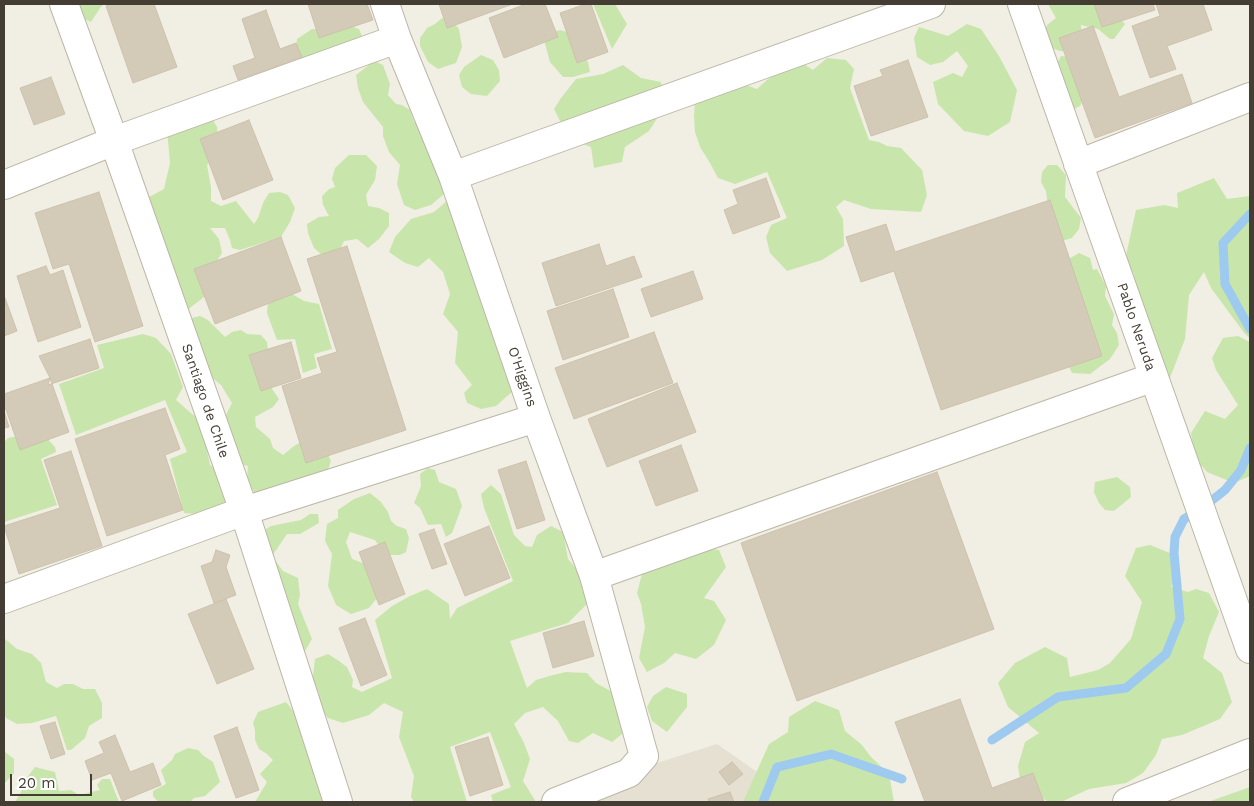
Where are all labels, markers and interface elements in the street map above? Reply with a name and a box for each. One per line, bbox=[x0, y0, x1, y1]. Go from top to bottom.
street label: Pablo Neruda bbox=[1113, 281, 1159, 373]
street label: Santiago de Chile bbox=[178, 342, 232, 460]
street label: O'Higgins bbox=[504, 345, 540, 409]
scale bar bbox=[12, 764, 95, 796]
text: 20 m bbox=[18, 774, 56, 792]

